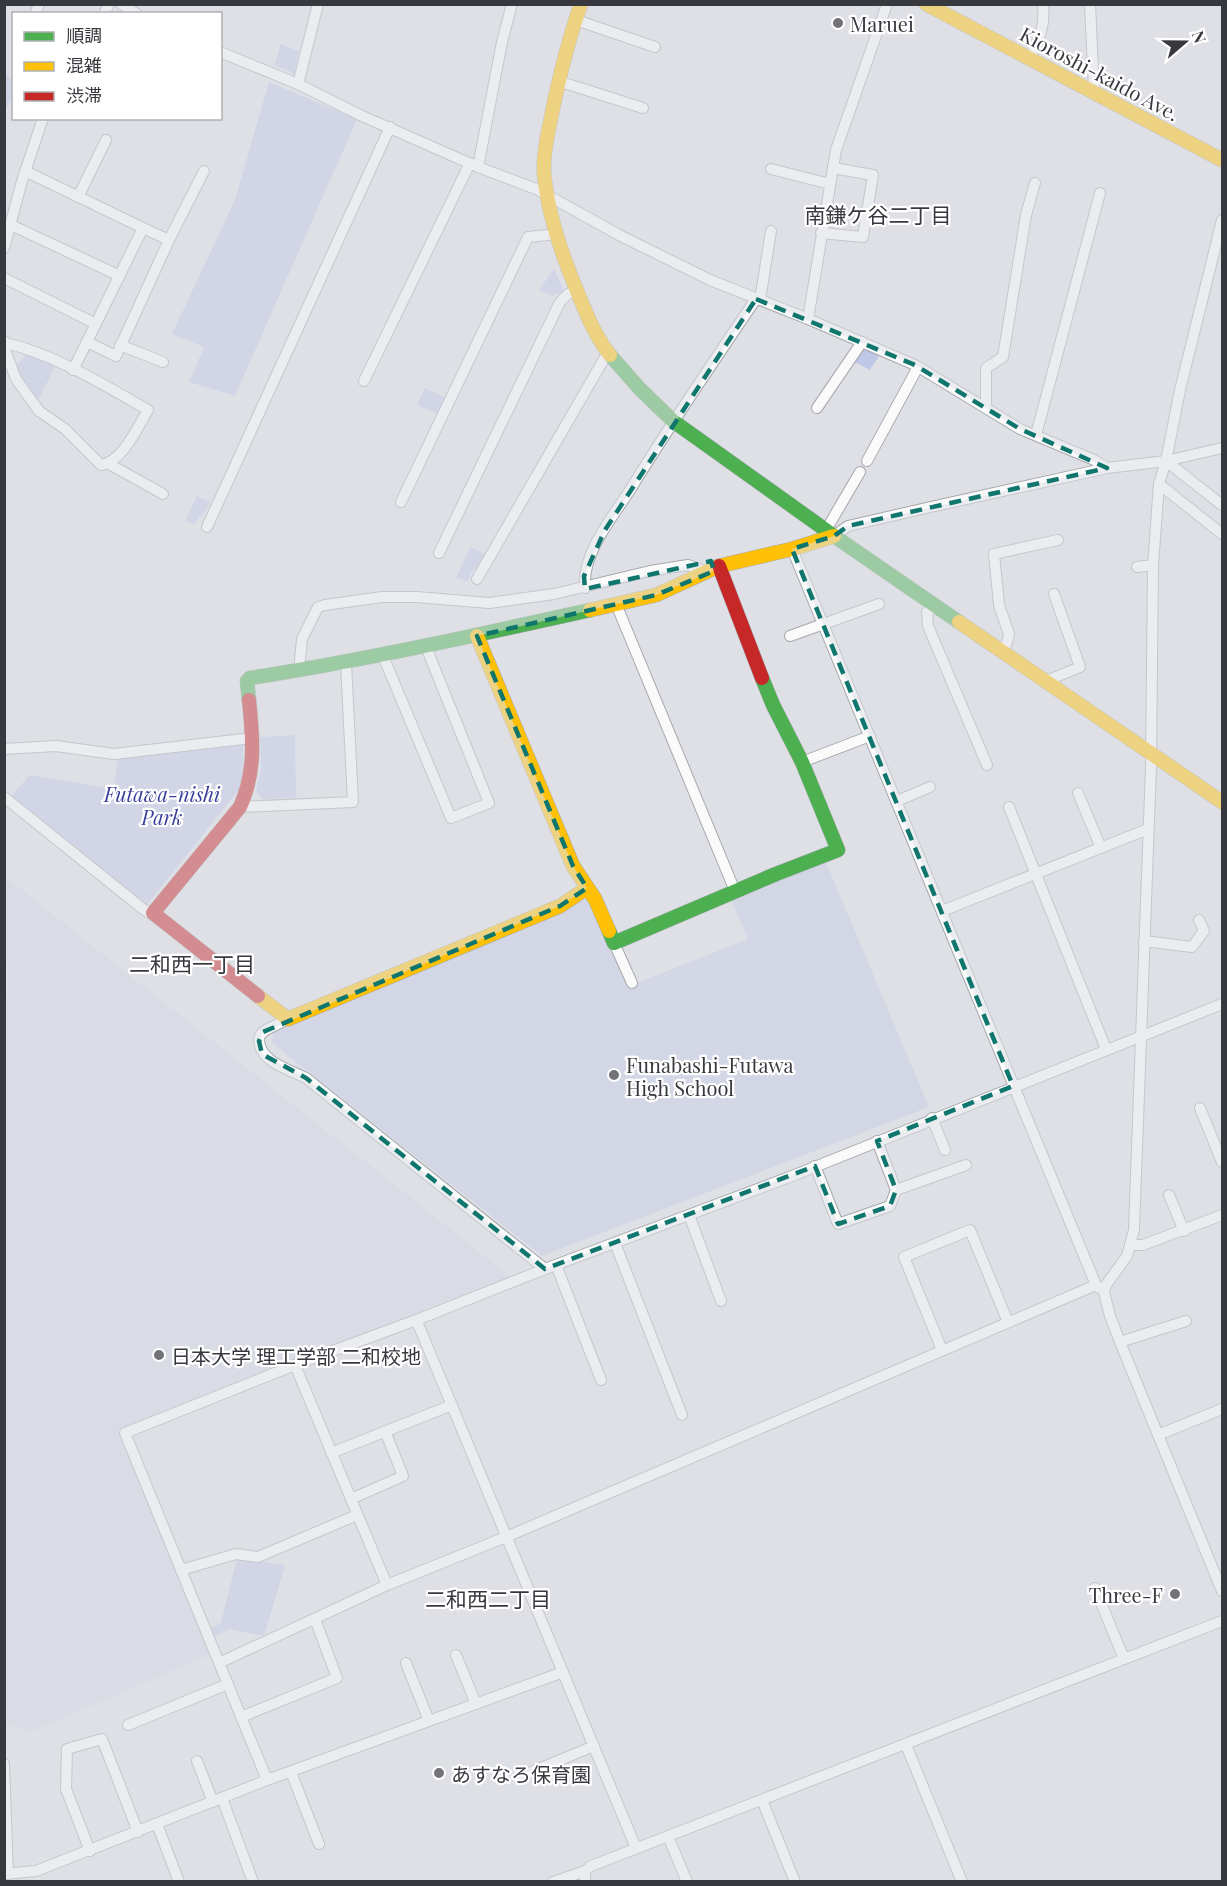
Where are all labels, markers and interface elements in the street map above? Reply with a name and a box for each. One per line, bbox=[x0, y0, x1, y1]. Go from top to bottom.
place label: Maruei bbox=[850, 10, 914, 37]
legend bbox=[12, 12, 222, 120]
north arrow bbox=[1155, 12, 1215, 72]
marker: Maruei bbox=[831, 16, 845, 30]
street label: Kioroshi-kaido Ave. bbox=[1016, 20, 1184, 126]
text: 順調 bbox=[66, 23, 102, 47]
text: N bbox=[1188, 28, 1212, 46]
text: 混雑 bbox=[66, 53, 102, 77]
text: 渋滞 bbox=[66, 83, 102, 107]
district label: 南鎌ケ谷二丁目 bbox=[805, 200, 952, 228]
park label: Futawa-nishi Park bbox=[103, 780, 221, 830]
district label: 二和西一丁目 bbox=[129, 949, 255, 977]
place label: Funabashi-Futawa High School bbox=[626, 1051, 794, 1101]
marker: Funabashi-Futawa High School bbox=[607, 1068, 621, 1082]
place label: 日本大学 理工学部 二和校地 bbox=[171, 1342, 421, 1369]
marker: 日本大学 理工学部 二和校地 bbox=[152, 1348, 166, 1362]
place label: Three-F bbox=[1089, 1581, 1163, 1608]
district label: 二和西二丁目 bbox=[425, 1584, 551, 1612]
marker: Three-F bbox=[1168, 1587, 1182, 1601]
place label: あすなろ保育園 bbox=[451, 1760, 591, 1787]
marker: あすなろ保育園 bbox=[432, 1766, 446, 1780]

